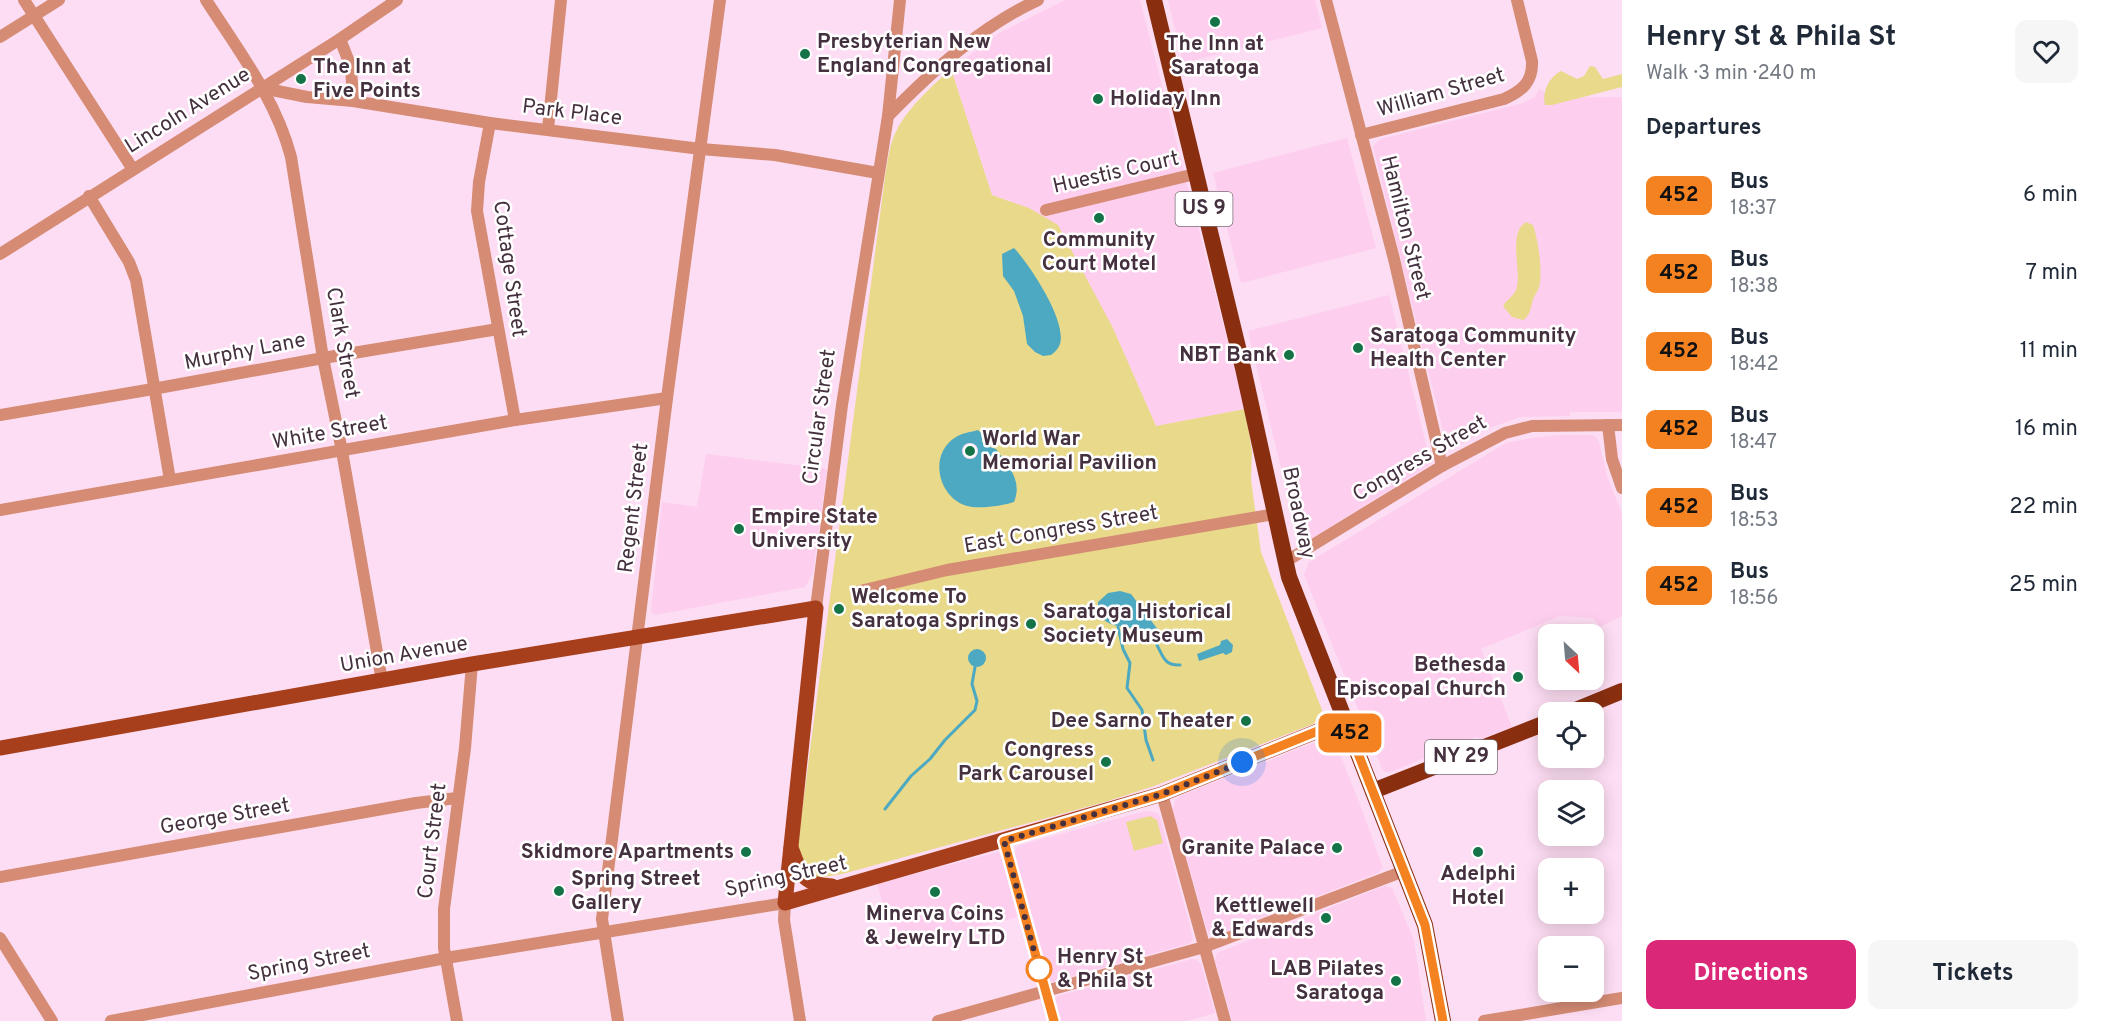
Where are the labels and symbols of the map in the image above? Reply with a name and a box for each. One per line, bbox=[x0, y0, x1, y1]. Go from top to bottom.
marker: The Inn at Saratoga bbox=[1208, 15, 1222, 29]
place label: Presbyterian New England Congregational bbox=[817, 29, 1052, 80]
place label: The Inn at Saratoga bbox=[1166, 31, 1264, 82]
marker: Presbyterian New England Congregational bbox=[798, 47, 812, 61]
place label: The Inn at Five Points bbox=[313, 54, 421, 105]
street label: Lincoln Avenue bbox=[120, 62, 256, 160]
street label: William Street bbox=[1374, 62, 1508, 124]
marker: The Inn at Five Points bbox=[294, 72, 308, 86]
place label: Holiday Inn bbox=[1110, 86, 1221, 113]
marker: Holiday Inn bbox=[1091, 92, 1105, 106]
street label: Park Place bbox=[521, 93, 623, 133]
street label: Huestis Court bbox=[1050, 145, 1182, 201]
street label: Hamilton Street bbox=[1374, 153, 1436, 303]
road number: US 9 bbox=[1176, 192, 1232, 226]
street label: Cottage Street bbox=[486, 199, 532, 339]
marker: Community Court Motel bbox=[1092, 211, 1106, 225]
place label: Community Court Motel bbox=[1042, 227, 1156, 278]
street label: Clark Street bbox=[319, 285, 365, 401]
place label: Saratoga Community Health Center bbox=[1370, 323, 1576, 374]
street label: Murphy Lane bbox=[182, 327, 308, 377]
marker: Saratoga Community Health Center bbox=[1351, 341, 1365, 355]
place label: NBT Bank bbox=[1179, 342, 1277, 369]
street label: Circular Street bbox=[797, 348, 843, 486]
marker: NBT Bank bbox=[1282, 348, 1296, 362]
street label: White Street bbox=[270, 410, 390, 456]
street label: Congress Street bbox=[1348, 410, 1492, 508]
place label: World War Memorial Pavilion bbox=[982, 426, 1157, 477]
street label: Regent Street bbox=[613, 442, 655, 574]
marker: World War Memorial Pavilion bbox=[963, 444, 977, 458]
street label: Broadway bbox=[1275, 464, 1321, 562]
street label: East Congress Street bbox=[962, 500, 1160, 560]
place label: Empire State University bbox=[751, 504, 878, 555]
marker: Empire State University bbox=[732, 522, 746, 536]
place label: Welcome To Saratoga Springs bbox=[851, 584, 1019, 635]
place label: Saratoga Historical Society Museum bbox=[1043, 599, 1231, 650]
marker: Welcome To Saratoga Springs bbox=[832, 602, 846, 616]
marker: Saratoga Historical Society Museum bbox=[1024, 617, 1038, 631]
north arrow bbox=[1538, 624, 1604, 690]
street label: Union Avenue bbox=[338, 630, 470, 680]
place label: Bethesda Episcopal Church bbox=[1336, 652, 1506, 703]
marker: Bethesda Episcopal Church bbox=[1511, 670, 1525, 684]
place label: Dee Sarno Theater bbox=[1051, 708, 1234, 735]
marker: Dee Sarno Theater bbox=[1239, 714, 1253, 728]
line badge: 452 bbox=[1316, 714, 1384, 752]
place label: Congress Park Carousel bbox=[958, 737, 1094, 788]
road number: NY 29 bbox=[1425, 740, 1497, 774]
your location bbox=[1227, 747, 1257, 777]
marker: Congress Park Carousel bbox=[1099, 755, 1113, 769]
street label: Court Street bbox=[412, 782, 454, 900]
street label: George Street bbox=[158, 792, 292, 842]
place label: Granite Palace bbox=[1181, 835, 1325, 862]
place label: Skidmore Apartments bbox=[521, 839, 734, 866]
marker: Granite Palace bbox=[1330, 841, 1344, 855]
marker: Skidmore Apartments bbox=[739, 845, 753, 859]
marker: Adelphi Hotel bbox=[1471, 845, 1485, 859]
street label: Spring Street bbox=[722, 850, 850, 904]
place label: Adelphi Hotel bbox=[1440, 861, 1516, 912]
place label: Spring Street Gallery bbox=[571, 866, 701, 917]
marker: Spring Street Gallery bbox=[552, 884, 566, 898]
marker: Minerva Coins & Jewelry LTD bbox=[928, 885, 942, 899]
place label: Kettlewell & Edwards bbox=[1211, 893, 1314, 944]
place label: Minerva Coins & Jewelry LTD bbox=[865, 901, 1005, 952]
marker: Kettlewell & Edwards bbox=[1319, 911, 1333, 925]
street label: Spring Street bbox=[245, 938, 373, 988]
place label: Henry St & Phila St bbox=[1057, 944, 1153, 995]
marker: Henry St & Phila St bbox=[1026, 956, 1052, 982]
place label: LAB Pilates Saratoga bbox=[1270, 956, 1384, 1007]
marker: LAB Pilates Saratoga bbox=[1389, 974, 1403, 988]

